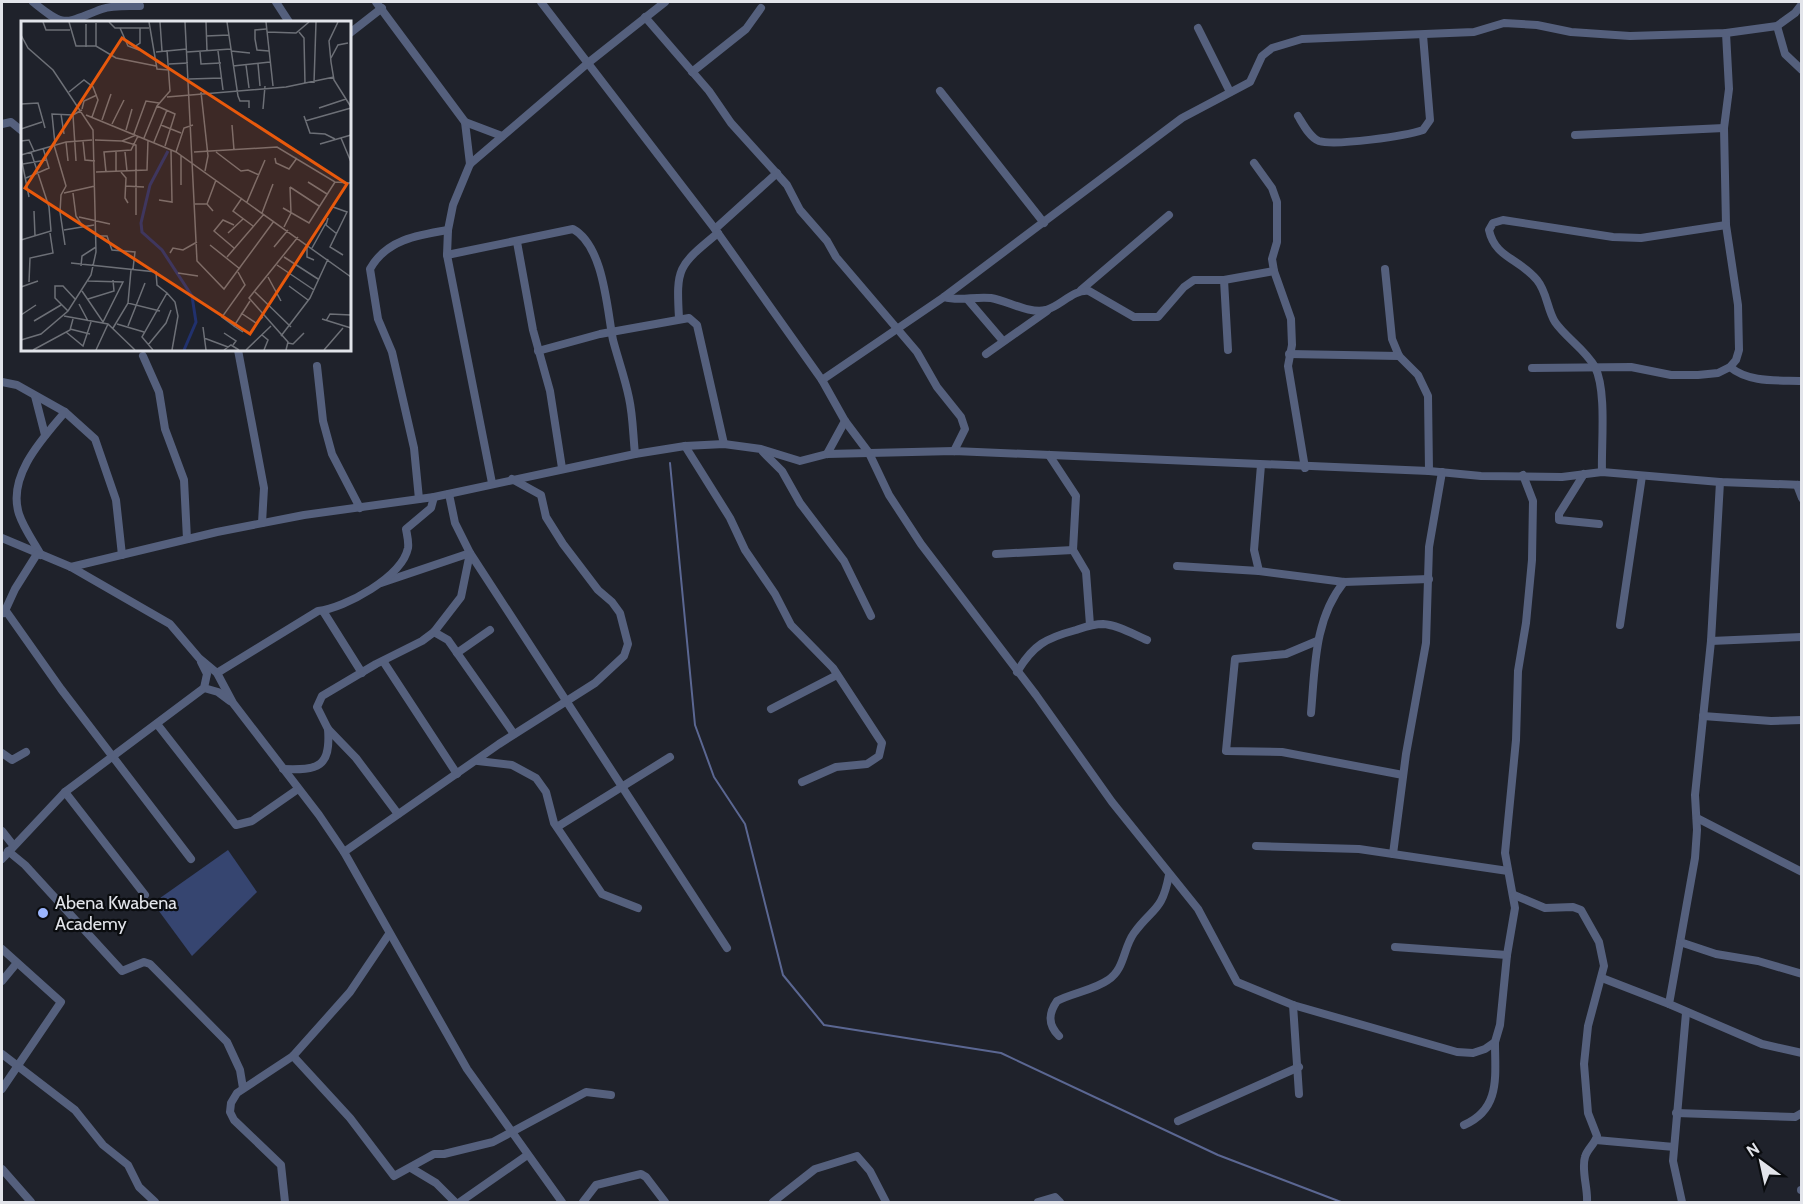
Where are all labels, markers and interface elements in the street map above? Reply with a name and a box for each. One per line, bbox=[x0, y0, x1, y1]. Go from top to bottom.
inset map bbox=[21, 21, 351, 351]
place label: Abena Kwabena Academy bbox=[55, 892, 177, 935]
marker: Abena Kwabena Academy bbox=[36, 906, 50, 920]
north arrow bbox=[1731, 1132, 1791, 1192]
text: N bbox=[1743, 1139, 1763, 1161]

